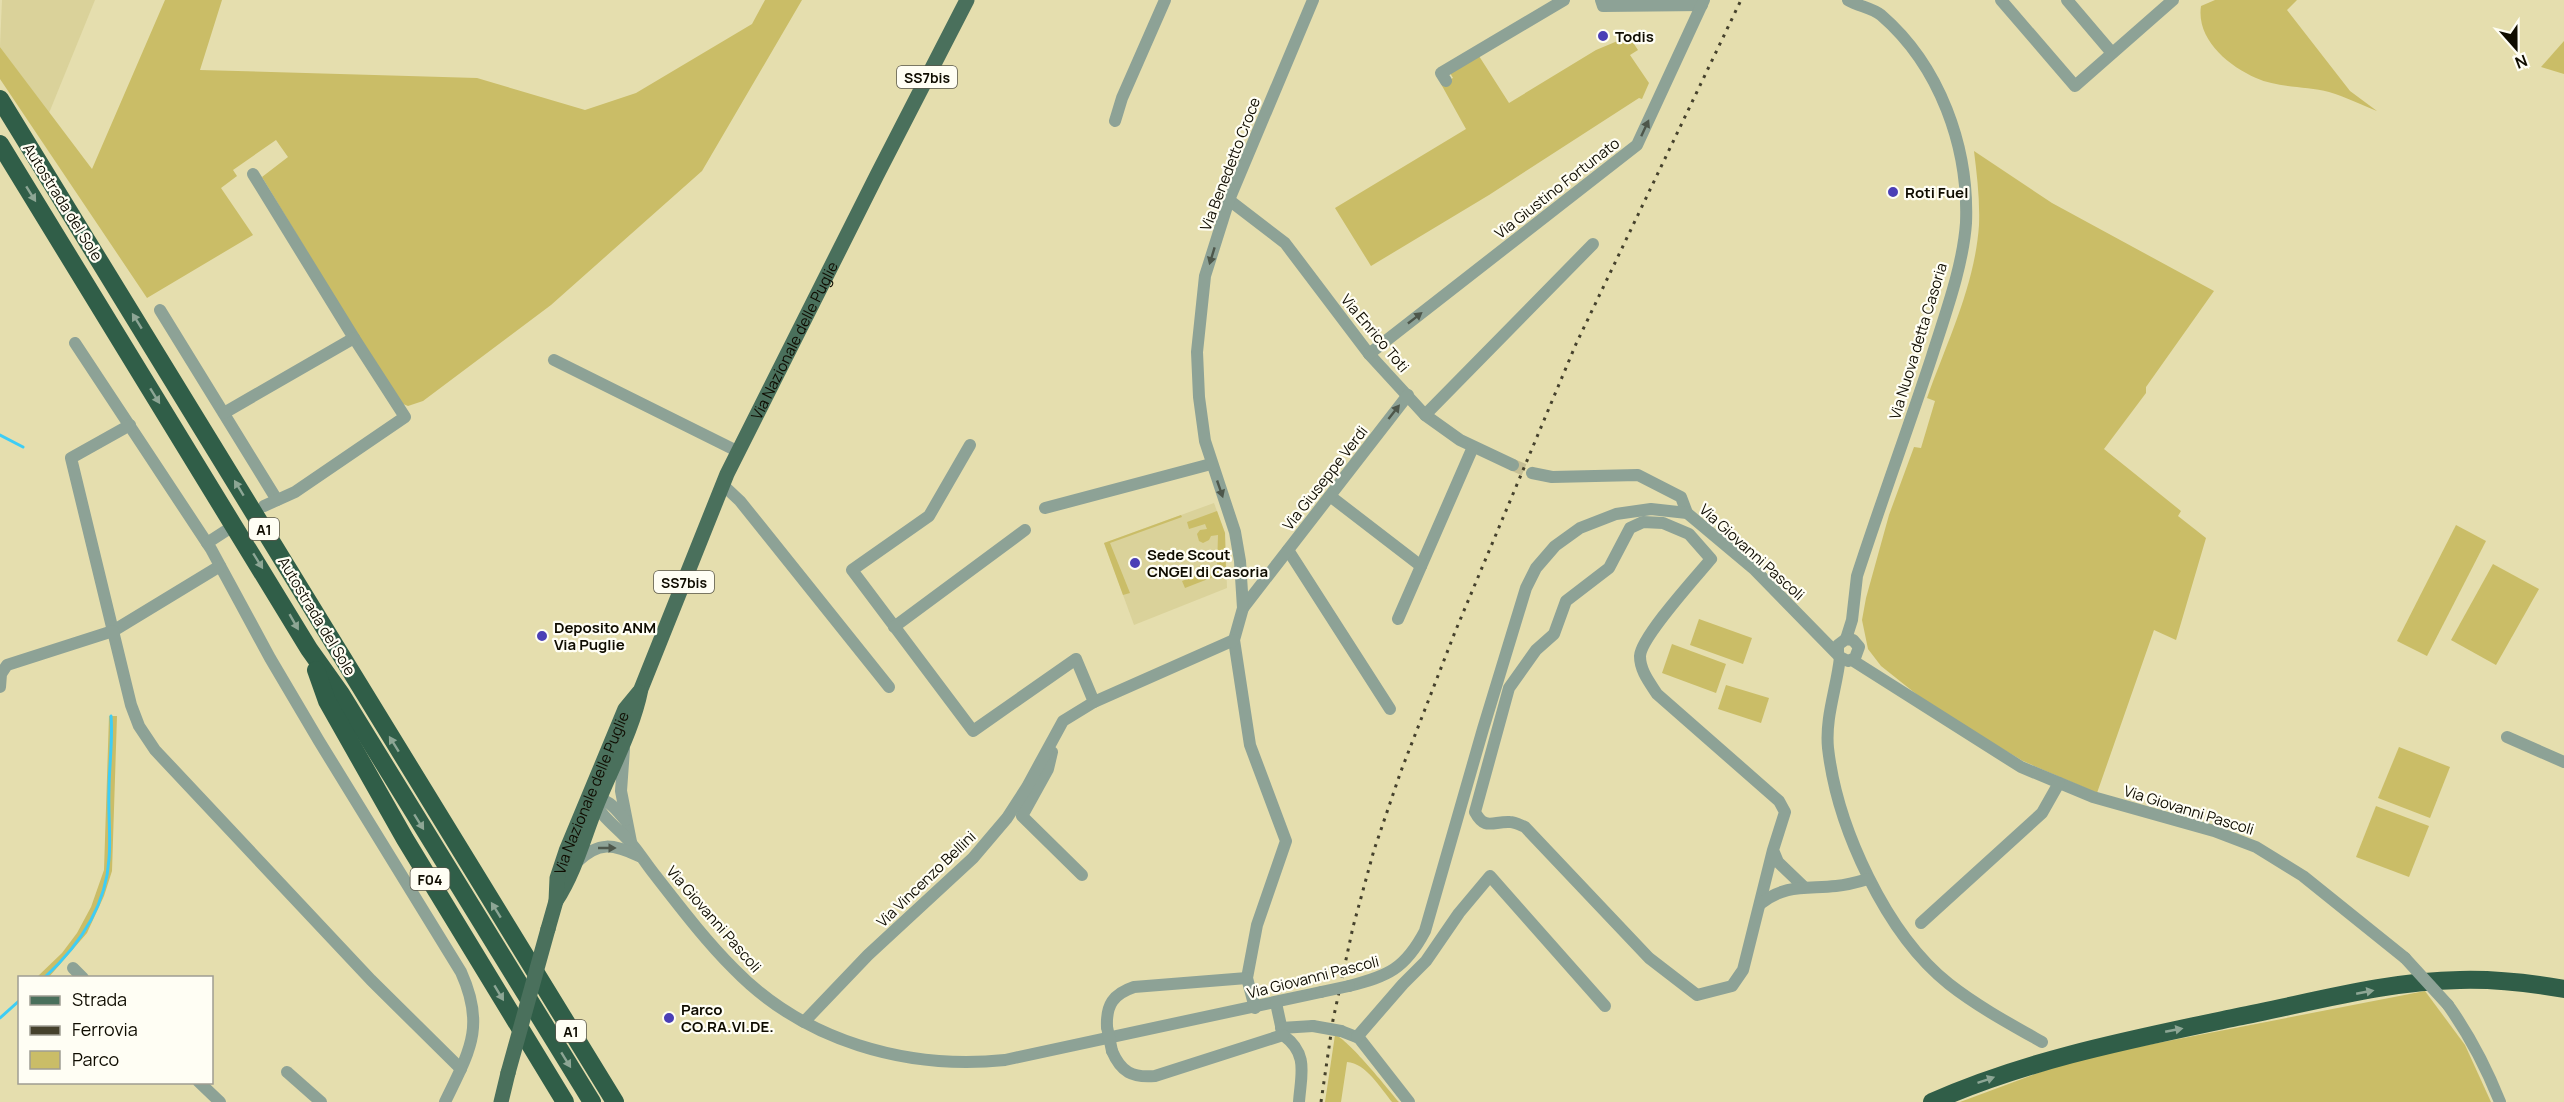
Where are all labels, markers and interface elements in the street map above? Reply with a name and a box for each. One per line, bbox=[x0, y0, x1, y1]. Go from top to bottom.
north arrow bbox=[2486, 18, 2546, 78]
place label: Todis bbox=[1615, 26, 1654, 47]
marker: Todis bbox=[1596, 29, 1610, 43]
text: N bbox=[2512, 50, 2531, 74]
road number: SS7bis bbox=[897, 66, 957, 88]
street label: Via Benedetto Croce bbox=[1195, 94, 1265, 234]
one-way arrow bbox=[1640, 119, 1649, 136]
street label: Via Giustino Fortunato bbox=[1490, 133, 1624, 243]
street label: Autostrada del Sole bbox=[18, 139, 108, 265]
place label: Roti Fuel bbox=[1905, 182, 1968, 203]
marker: Roti Fuel bbox=[1886, 185, 1900, 199]
one-way arrow bbox=[25, 186, 36, 202]
one-way arrow bbox=[1207, 247, 1216, 265]
street label: Via Nazionale delle Puglie bbox=[746, 258, 843, 423]
street label: Via Nuova detta Casoria bbox=[1884, 260, 1952, 422]
street label: Via Enrico Toti bbox=[1336, 289, 1414, 377]
one-way arrow bbox=[132, 313, 143, 329]
one-way arrow bbox=[1408, 313, 1423, 325]
one-way arrow bbox=[150, 387, 161, 404]
one-way arrow bbox=[1388, 404, 1401, 420]
street label: Via Giuseppe Verdi bbox=[1278, 421, 1372, 535]
one-way arrow bbox=[233, 480, 244, 496]
one-way arrow bbox=[1215, 480, 1225, 498]
street label: Via Giovanni Pascoli bbox=[1695, 499, 1809, 605]
road number: A1 bbox=[249, 518, 279, 540]
place label: Sede Scout CNGEI di Casoria bbox=[1147, 544, 1268, 582]
one-way arrow bbox=[252, 553, 263, 570]
street label: Autostrada del Sole bbox=[273, 553, 361, 679]
marker: Sede Scout CNGEI di Casoria bbox=[1128, 556, 1142, 570]
road number: SS7bis bbox=[654, 571, 714, 593]
one-way arrow bbox=[289, 614, 299, 631]
place label: Deposito ANM Via Puglie bbox=[554, 617, 656, 655]
marker: Deposito ANM Via Puglie bbox=[535, 629, 549, 643]
street label: Via Nazionale delle Puglie bbox=[549, 708, 634, 877]
one-way arrow bbox=[389, 736, 400, 752]
street label: Via Giovanni Pascoli bbox=[2121, 780, 2257, 840]
one-way arrow bbox=[414, 814, 425, 830]
street label: Via Vincenzo Bellini bbox=[872, 826, 980, 932]
one-way arrow bbox=[598, 843, 617, 853]
street label: Via Giovanni Pascoli bbox=[662, 861, 766, 977]
road number: F04 bbox=[410, 868, 450, 890]
one-way arrow bbox=[491, 902, 502, 918]
street label: Via Giovanni Pascoli bbox=[1245, 950, 1381, 1004]
legend bbox=[18, 976, 213, 1084]
one-way arrow bbox=[494, 985, 505, 1001]
text: Strada bbox=[72, 987, 127, 1011]
one-way arrow bbox=[2356, 987, 2375, 996]
place label: Parco CO.RA.VI.DE. bbox=[681, 999, 774, 1037]
marker: Parco CO.RA.VI.DE. bbox=[662, 1011, 676, 1025]
text: Ferrovia bbox=[72, 1017, 138, 1041]
road number: A1 bbox=[556, 1020, 586, 1042]
one-way arrow bbox=[2165, 1025, 2184, 1034]
text: Parco bbox=[72, 1047, 119, 1071]
one-way arrow bbox=[560, 1052, 571, 1068]
one-way arrow bbox=[1977, 1074, 1995, 1084]

